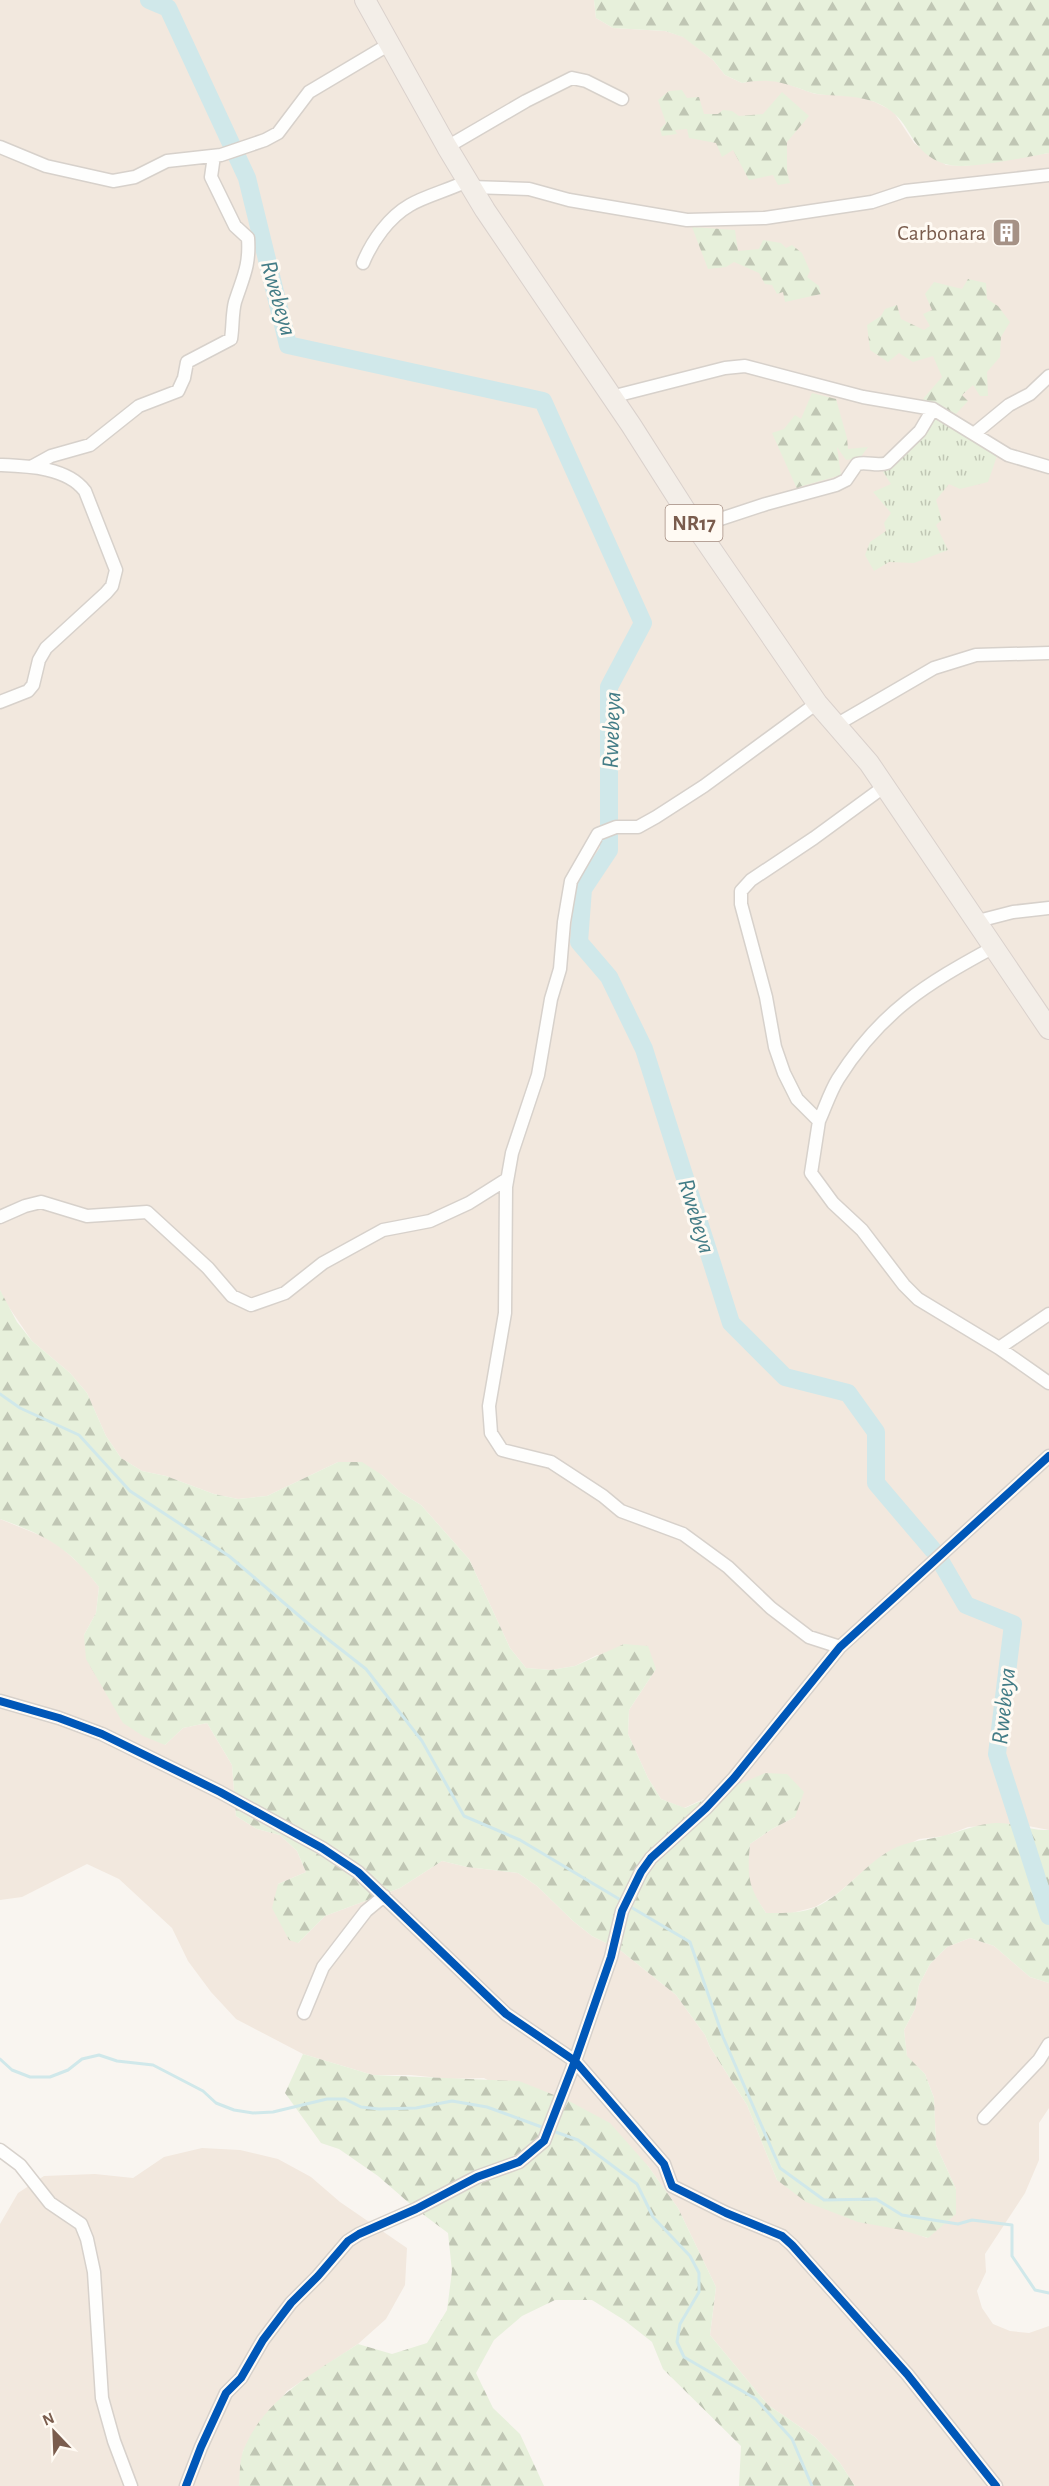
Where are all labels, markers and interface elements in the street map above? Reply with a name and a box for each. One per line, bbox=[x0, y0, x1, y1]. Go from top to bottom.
building icon: Carbonara bbox=[991, 216, 1023, 248]
place label: Carbonara bbox=[897, 222, 986, 244]
water label: Rwebeya bbox=[256, 258, 300, 339]
road number: NR17 bbox=[666, 505, 722, 541]
water label: Rwebeya bbox=[599, 691, 625, 769]
water label: Rwebeya bbox=[673, 1176, 719, 1257]
water label: Rwebeya bbox=[988, 1667, 1020, 1746]
north arrow bbox=[24, 2402, 84, 2462]
text: N bbox=[40, 2410, 57, 2429]

